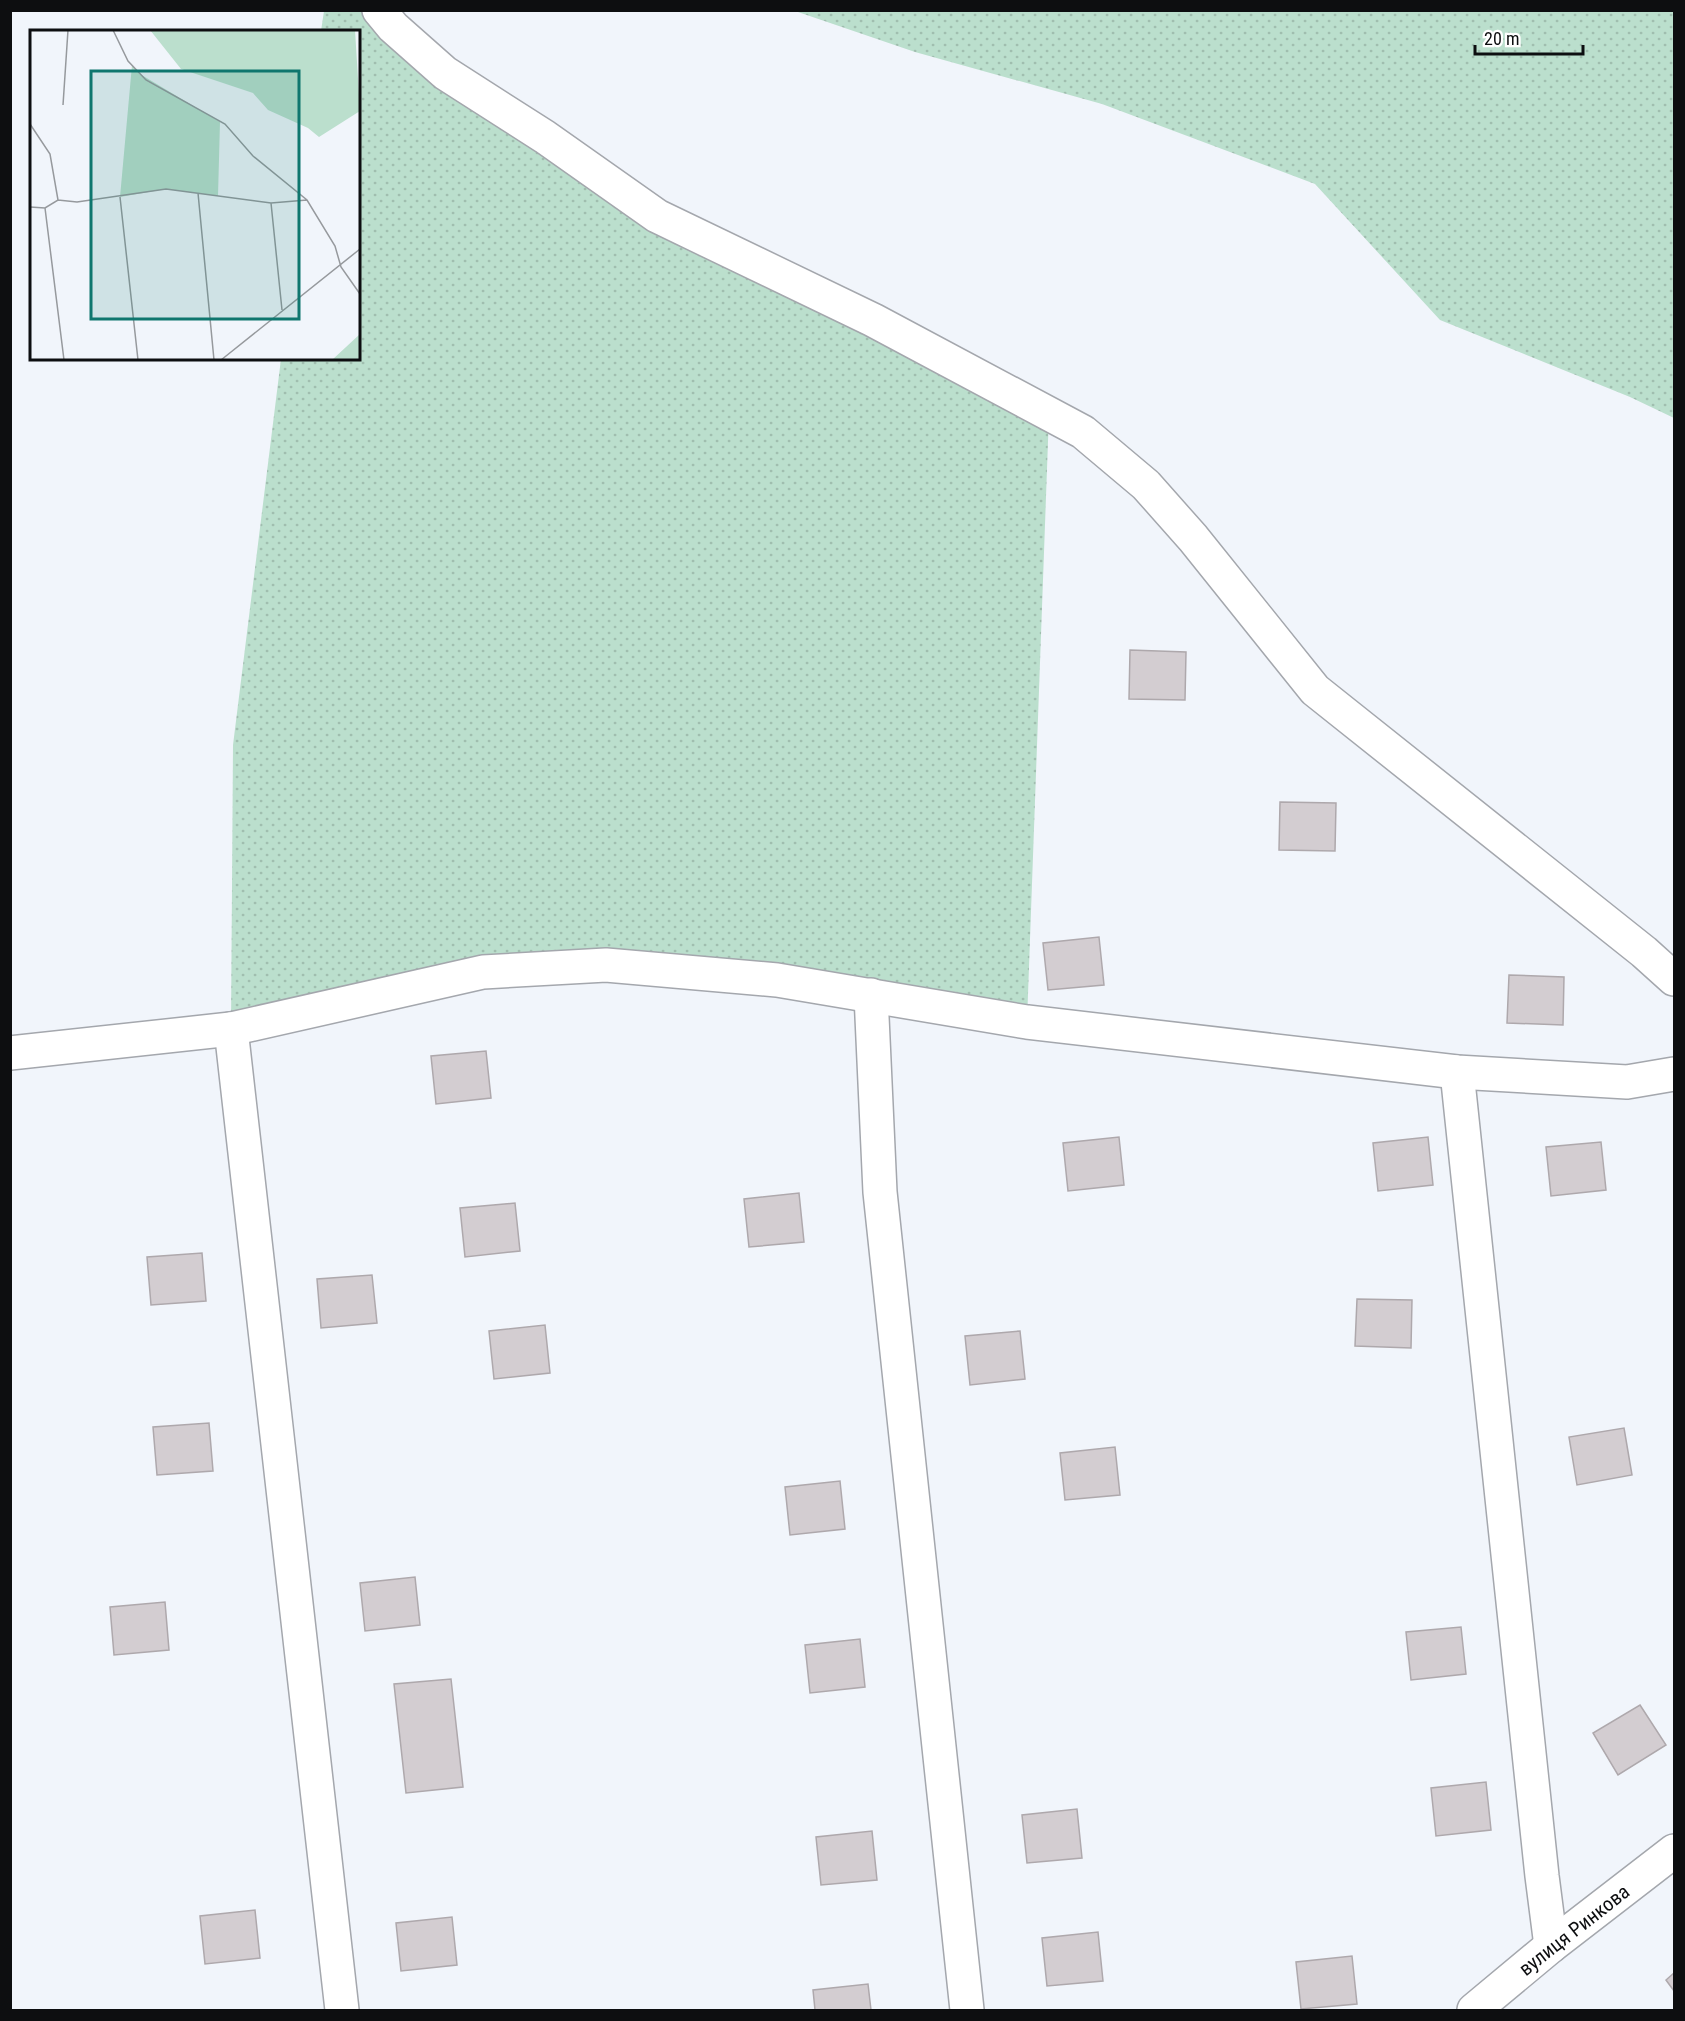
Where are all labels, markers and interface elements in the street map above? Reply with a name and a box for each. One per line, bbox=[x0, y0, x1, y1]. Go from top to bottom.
scale bar bbox=[1475, 18, 1583, 56]
text: 20 m bbox=[1484, 28, 1519, 49]
inset map bbox=[30, 30, 360, 360]
street label: вулиця Ринкова bbox=[1514, 1879, 1634, 1981]

